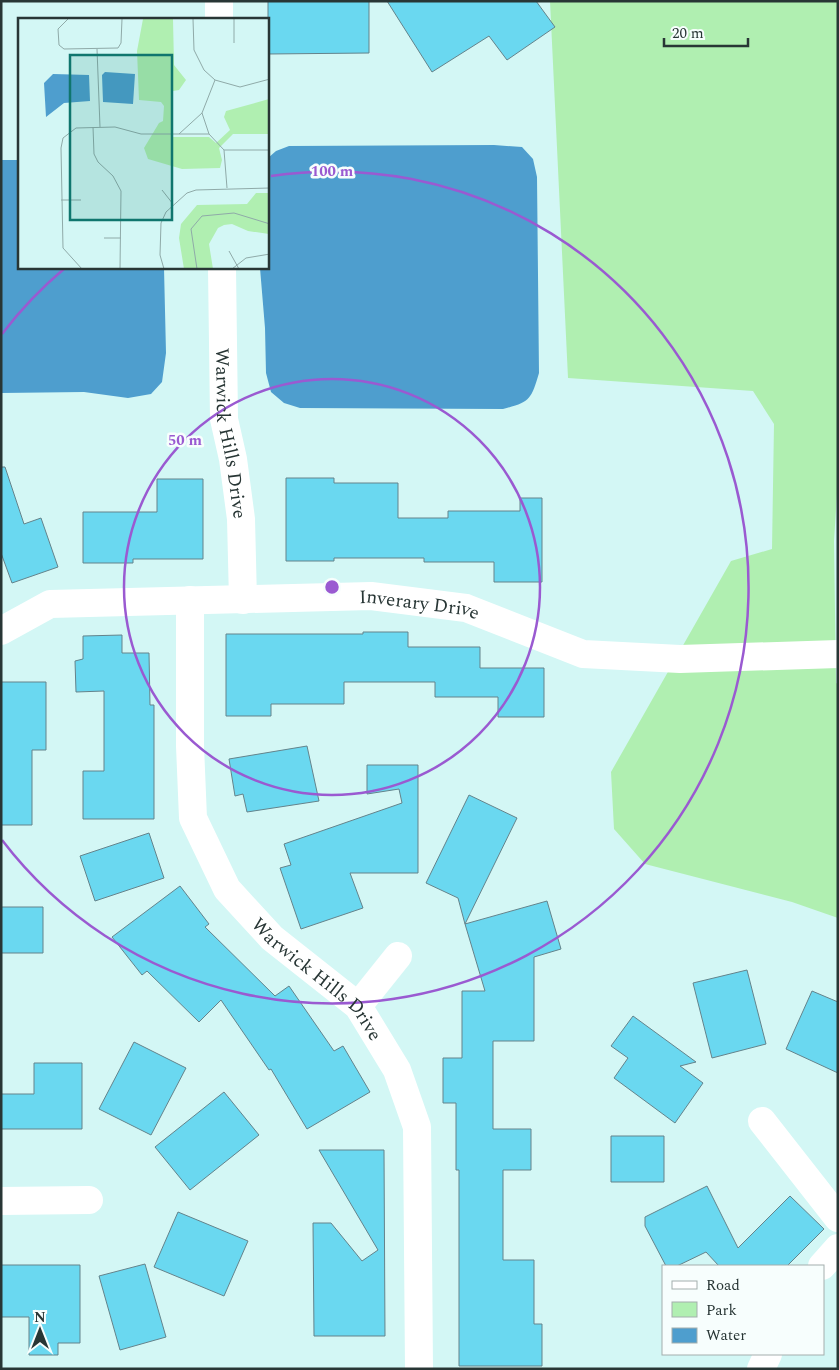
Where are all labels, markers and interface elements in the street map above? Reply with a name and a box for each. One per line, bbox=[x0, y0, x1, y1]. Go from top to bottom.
scale bar bbox=[664, 15, 748, 47]
inset map bbox=[18, 18, 269, 269]
text: 20 m bbox=[672, 22, 704, 45]
text: 100 m bbox=[311, 160, 354, 183]
street label: Warwick Hills Drive bbox=[207, 348, 254, 521]
text: 50 m bbox=[168, 429, 203, 452]
centre of rings bbox=[323, 578, 341, 596]
street label: Inverary Drive bbox=[359, 583, 484, 628]
street label: Warwick Hills Drive bbox=[244, 911, 389, 1047]
legend bbox=[662, 1265, 824, 1355]
text: Road bbox=[706, 1274, 740, 1297]
text: Park bbox=[706, 1299, 737, 1322]
north arrow bbox=[15, 1305, 65, 1355]
text: N bbox=[34, 1307, 46, 1328]
text: Water bbox=[706, 1324, 746, 1347]

